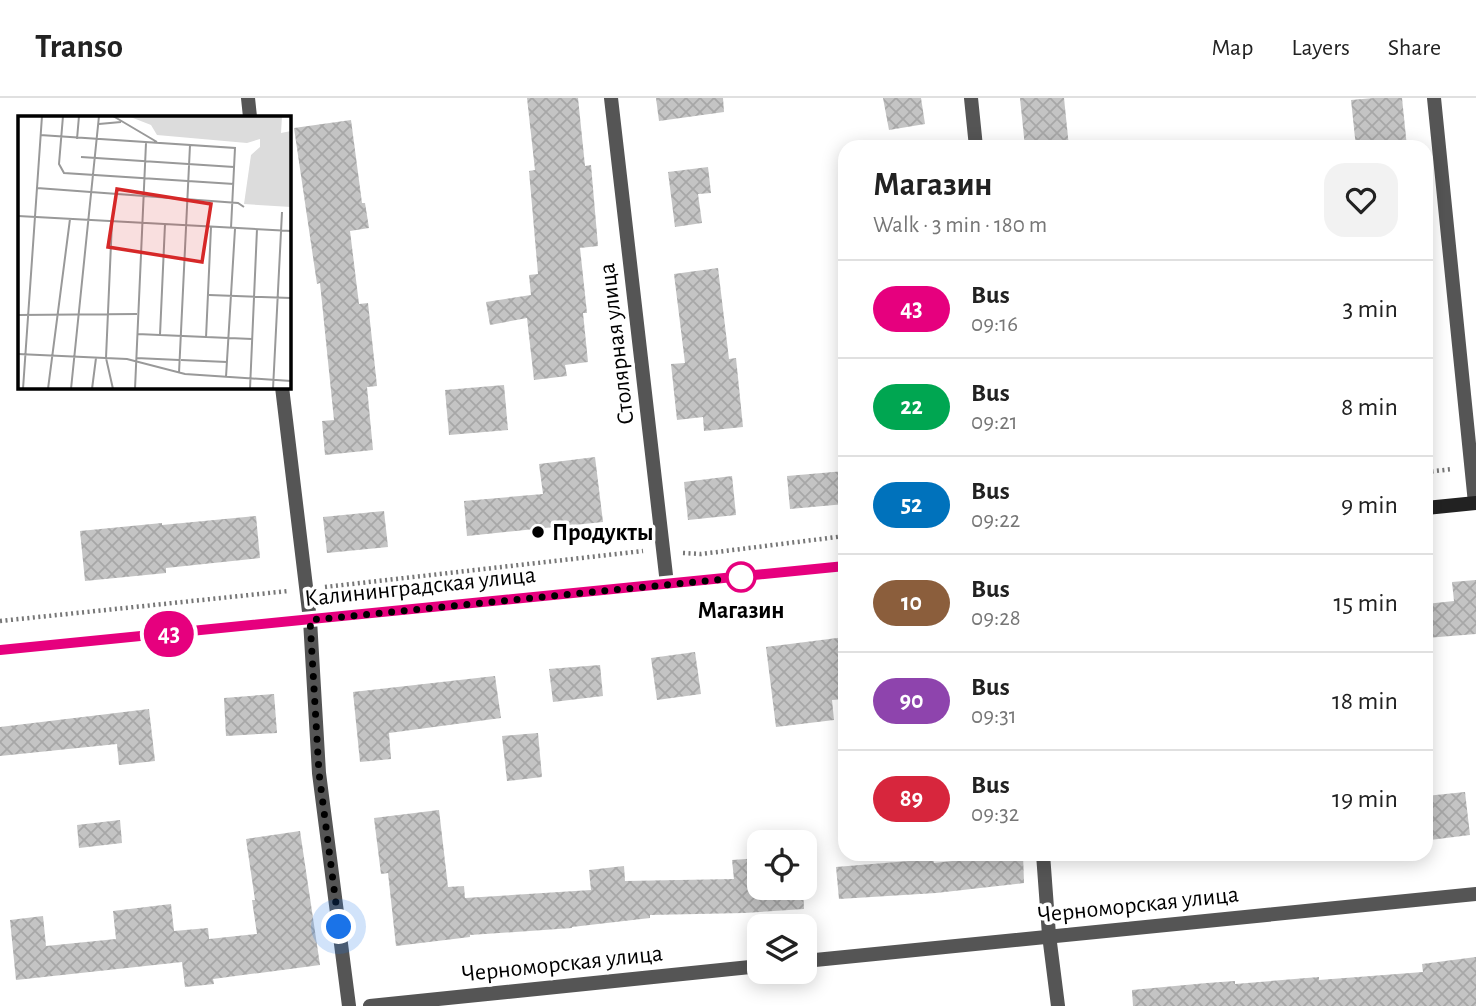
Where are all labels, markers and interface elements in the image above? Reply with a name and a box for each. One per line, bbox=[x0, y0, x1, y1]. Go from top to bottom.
text: Transo bbox=[35, 31, 123, 64]
text: Map bbox=[1211, 36, 1253, 60]
text: Layers bbox=[1291, 36, 1350, 60]
text: Share bbox=[1388, 36, 1441, 60]
inset map bbox=[18, 116, 290, 388]
button: heart bbox=[1324, 163, 1398, 237]
text: Магазин bbox=[873, 169, 993, 202]
text: Walk · 3 min · 180 m bbox=[873, 214, 1047, 237]
street label: Столярная улица bbox=[595, 262, 639, 426]
text: Bus bbox=[971, 282, 1010, 308]
text: 3 min bbox=[1342, 296, 1398, 322]
text: 43 bbox=[900, 297, 923, 321]
text: 09:16 bbox=[971, 313, 1018, 336]
text: Bus bbox=[971, 380, 1010, 406]
text: 8 min bbox=[1341, 394, 1398, 420]
text: 22 bbox=[900, 395, 923, 419]
text: 09:21 bbox=[971, 411, 1018, 434]
text: Bus bbox=[971, 478, 1010, 504]
text: 9 min bbox=[1341, 492, 1398, 518]
text: 52 bbox=[901, 493, 922, 517]
text: 09:22 bbox=[971, 509, 1020, 532]
place label: Продукты bbox=[552, 521, 653, 545]
marker: Продукты bbox=[530, 524, 546, 540]
marker: Магазин bbox=[726, 562, 756, 592]
street label: Калининградская улица bbox=[303, 563, 537, 611]
text: Bus bbox=[971, 576, 1010, 602]
text: 15 min bbox=[1333, 590, 1398, 616]
text: 10 bbox=[901, 591, 922, 615]
place label: Магазин bbox=[698, 599, 784, 623]
text: 09:28 bbox=[971, 607, 1021, 630]
line badge: 43 bbox=[138, 611, 200, 657]
text: 43 bbox=[158, 622, 180, 646]
text: Bus bbox=[971, 674, 1010, 700]
text: 18 min bbox=[1332, 688, 1398, 714]
text: 90 bbox=[899, 689, 924, 713]
text: 09:31 bbox=[971, 705, 1017, 728]
text: Bus bbox=[971, 772, 1010, 798]
text: 19 min bbox=[1332, 786, 1398, 812]
text: 89 bbox=[900, 787, 923, 811]
text: 09:32 bbox=[971, 803, 1019, 826]
map controls bbox=[747, 830, 817, 984]
button: locate bbox=[747, 830, 817, 900]
street label: Черноморская улица bbox=[1036, 882, 1240, 928]
your location bbox=[321, 909, 356, 944]
button: layers bbox=[747, 914, 817, 984]
street label: Черноморская улица bbox=[460, 941, 664, 987]

